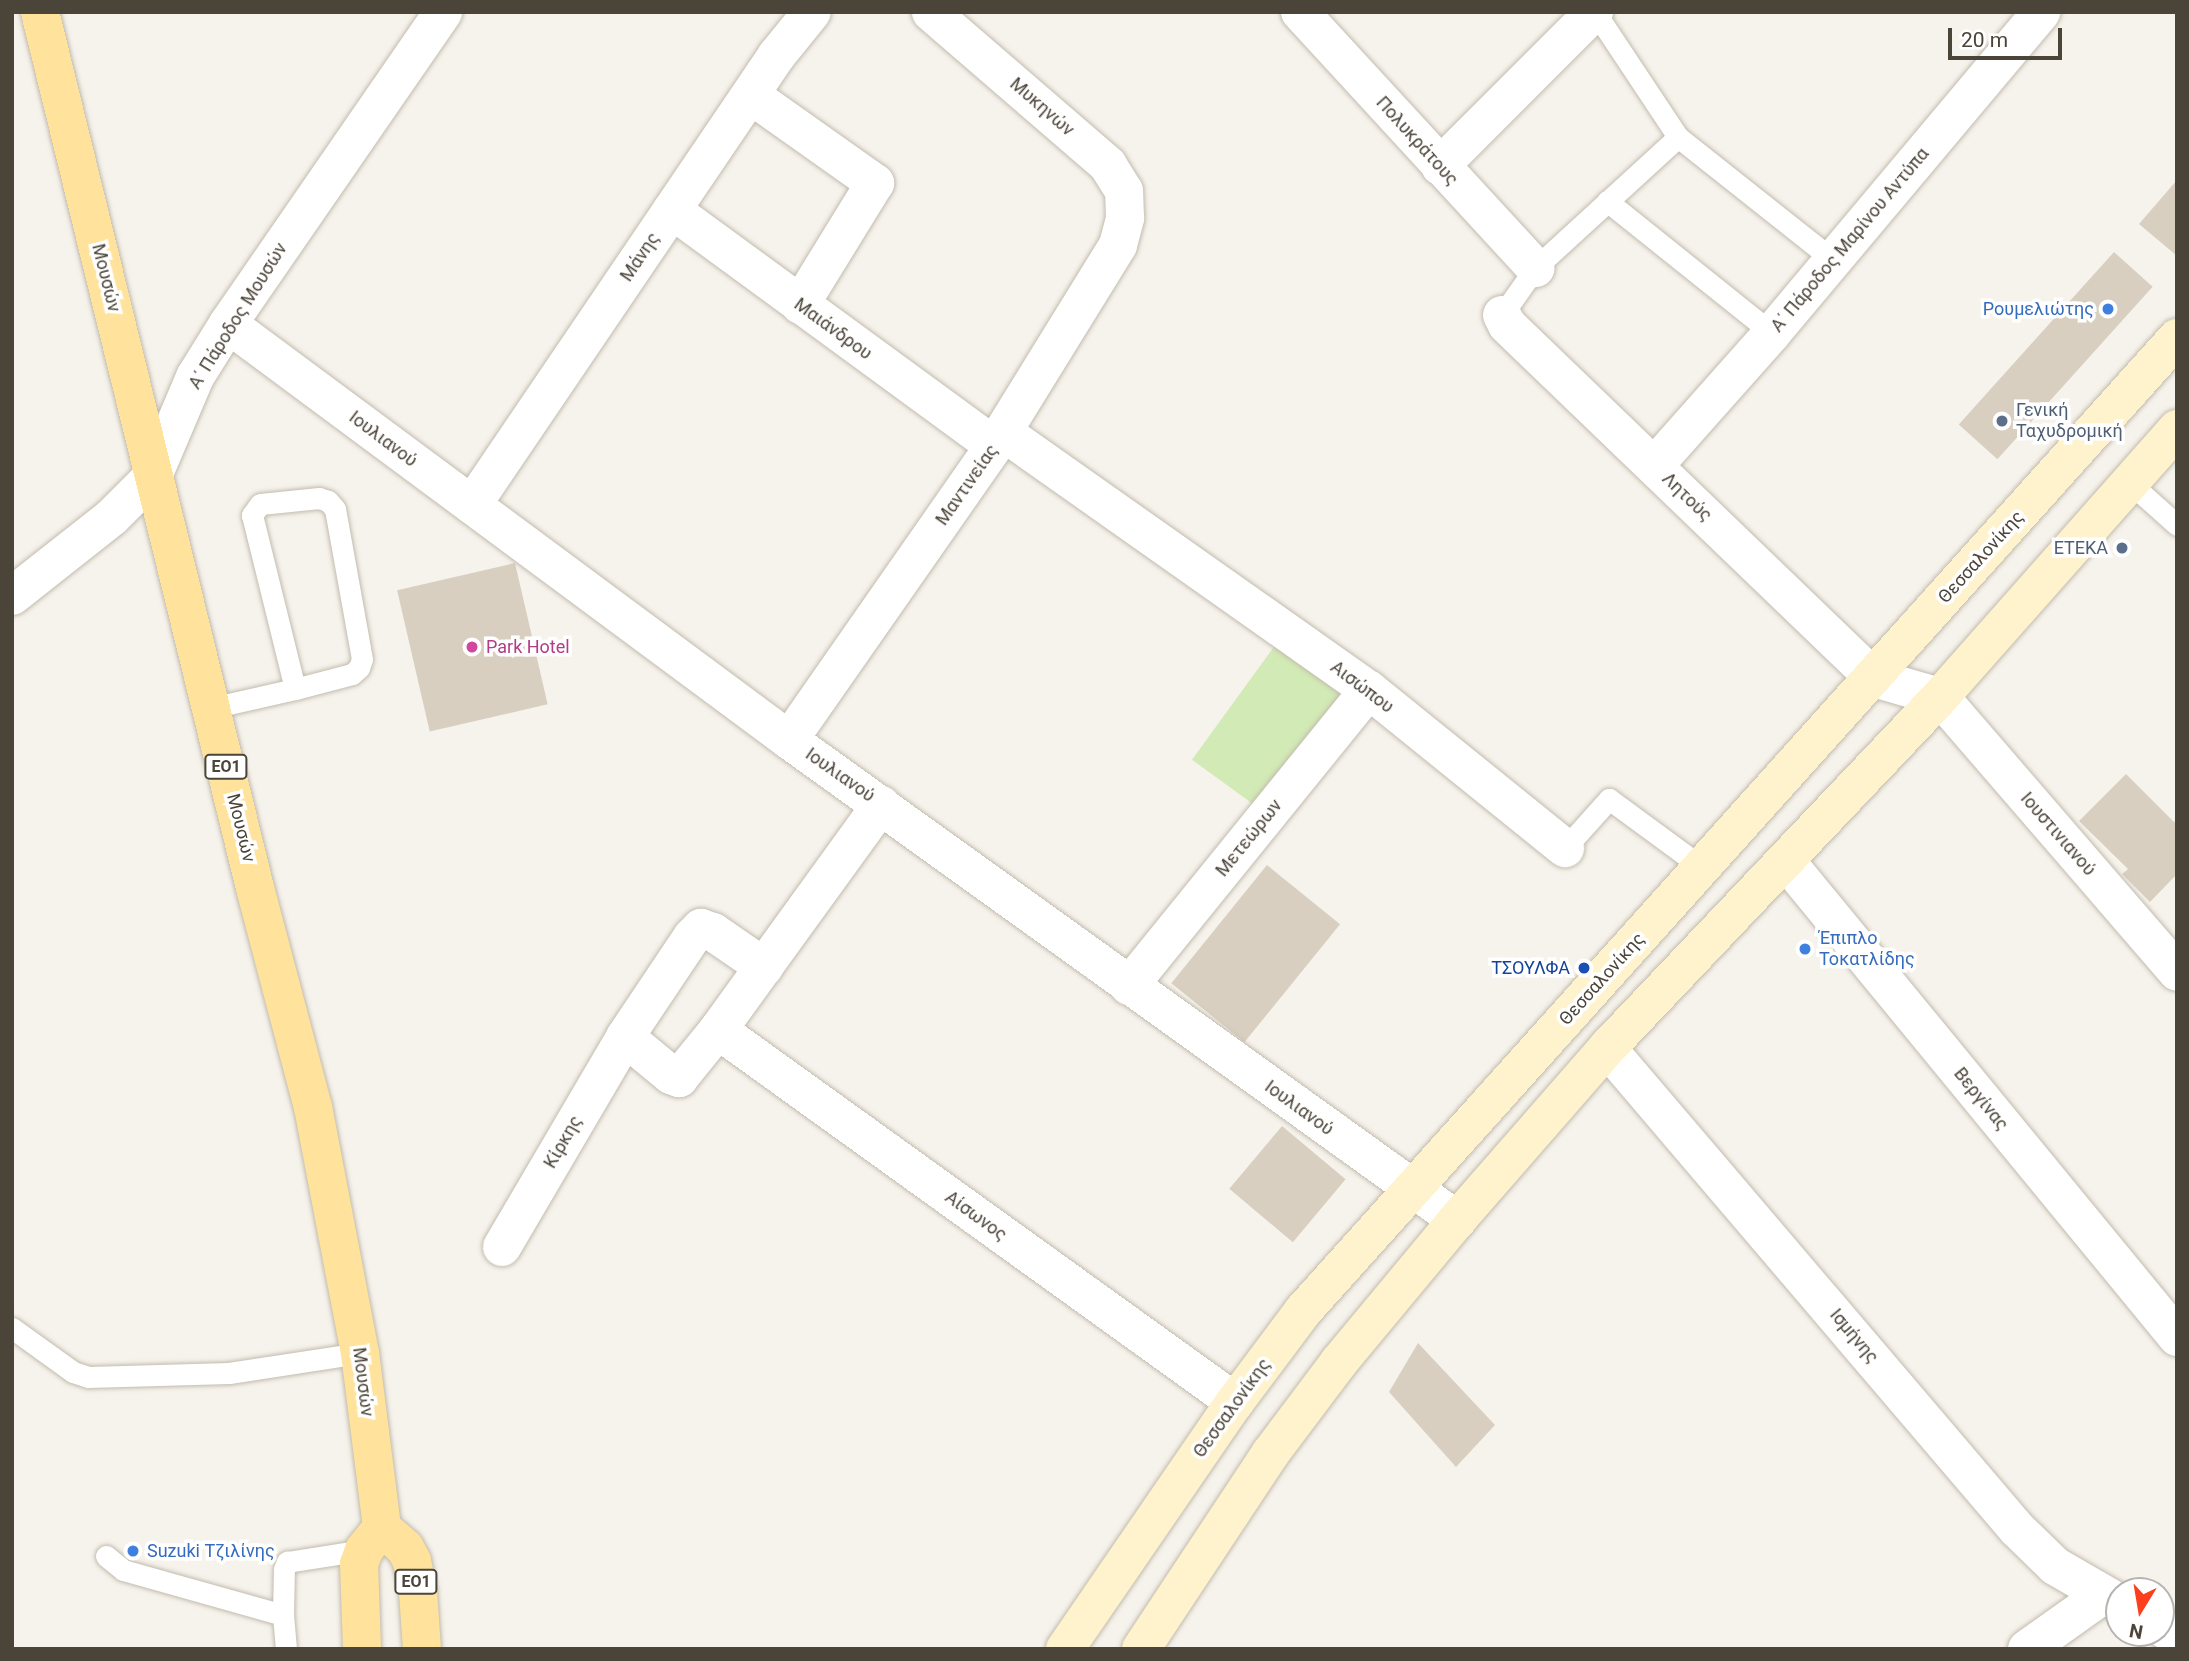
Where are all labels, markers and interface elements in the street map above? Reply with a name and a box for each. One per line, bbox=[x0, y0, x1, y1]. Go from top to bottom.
scale bar bbox=[1951, 14, 2065, 58]
text: 20 m bbox=[1961, 28, 2008, 52]
street label: Μυκηνών bbox=[1005, 73, 1079, 141]
street label: Πολυκράτους bbox=[1371, 92, 1463, 190]
street label: Α΄ Πάροδος Μαρίνου Αντύπα bbox=[1766, 143, 1934, 337]
street label: Μάνης bbox=[616, 228, 664, 286]
street label: Α΄ Πάροδος Μουσών bbox=[184, 239, 292, 393]
street label: Μουσών bbox=[87, 242, 125, 314]
street label: Μαιάνδρου bbox=[790, 294, 876, 364]
place label: Ρουμελιώτης bbox=[1983, 298, 2094, 320]
marker: Ρουμελιώτης bbox=[2100, 301, 2116, 317]
place label: Γενική Ταχυδρομική bbox=[2016, 400, 2123, 442]
street label: Ιουλιανού bbox=[345, 406, 421, 472]
marker: Γενική Ταχυδρομική bbox=[1994, 413, 2010, 429]
street label: Μαντινείας bbox=[931, 440, 1003, 530]
street label: Λητούς bbox=[1658, 468, 1716, 526]
street label: Θεσσαλονίκης bbox=[1934, 506, 2028, 608]
place label: ΕΤΕΚΑ bbox=[2054, 537, 2108, 559]
marker: ΕΤΕΚΑ bbox=[2114, 540, 2130, 556]
place label: Park Hotel bbox=[486, 636, 570, 658]
marker: Park Hotel bbox=[464, 639, 480, 655]
street label: Αισώπου bbox=[1326, 656, 1398, 718]
street label: Ιουλιανού bbox=[801, 743, 879, 807]
road number: ΕΟ1 bbox=[203, 754, 249, 780]
street label: Ιουστινιανού bbox=[2016, 788, 2100, 880]
street label: Μουσών bbox=[222, 792, 260, 864]
street label: Μετεώρων bbox=[1211, 795, 1287, 881]
street label: Θεσσαλονίκης bbox=[1555, 928, 1649, 1030]
place label: Έπιπλο Τοκατλίδης bbox=[1819, 928, 1915, 970]
marker: Έπιπλο Τοκατλίδης bbox=[1797, 941, 1813, 957]
place label: ΤΣΟΥΛΦΑ bbox=[1491, 957, 1570, 979]
marker: ΤΣΟΥΛΦΑ bbox=[1576, 960, 1592, 976]
street label: Βεργίνας bbox=[1949, 1063, 2013, 1135]
street label: Ιουλιανού bbox=[1260, 1076, 1338, 1140]
street label: Κίρκης bbox=[539, 1112, 587, 1172]
street label: Αίσωνος bbox=[941, 1186, 1011, 1246]
street label: Ισμήνης bbox=[1825, 1305, 1883, 1367]
street label: Μουσών bbox=[348, 1346, 378, 1418]
street label: Θεσσαλονίκης bbox=[1189, 1354, 1275, 1462]
place label: Suzuki Τζιλίνης bbox=[147, 1540, 275, 1562]
marker: Suzuki Τζιλίνης bbox=[125, 1543, 141, 1559]
road number: ΕΟ1 bbox=[393, 1570, 439, 1594]
north arrow bbox=[2105, 1577, 2175, 1647]
text: N bbox=[2128, 1619, 2145, 1644]

